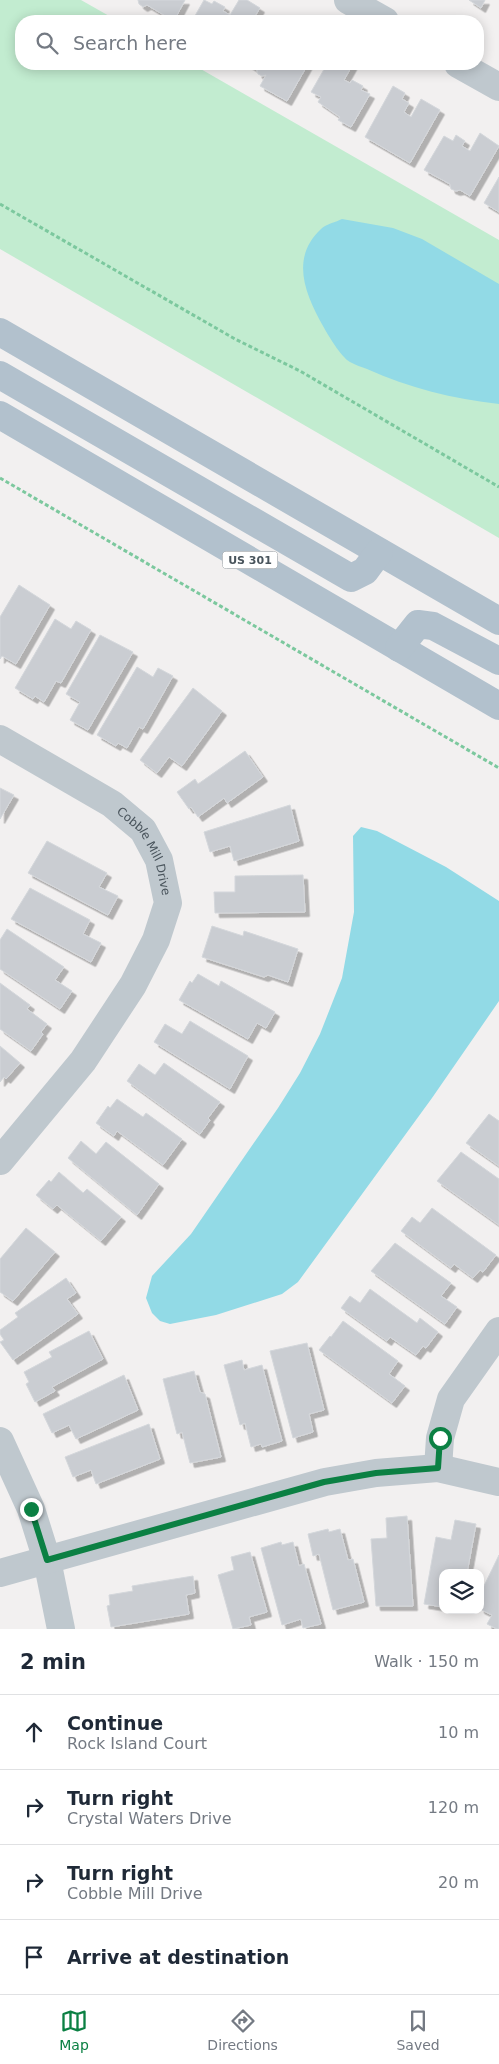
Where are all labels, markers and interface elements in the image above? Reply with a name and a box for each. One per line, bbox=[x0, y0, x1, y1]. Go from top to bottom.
search box bbox=[15, 15, 484, 70]
icon: search bbox=[33, 29, 61, 57]
text: Search here bbox=[73, 32, 187, 54]
road number: US 301 bbox=[222, 552, 278, 568]
street label: Cobble Mill Drive bbox=[114, 804, 173, 897]
route start bbox=[429, 1427, 452, 1450]
route end bbox=[20, 1498, 43, 1521]
map controls bbox=[439, 1569, 484, 1614]
button: layers bbox=[439, 1569, 484, 1614]
text: 2 min bbox=[20, 1650, 86, 1674]
text: Walk · 150 m bbox=[374, 1652, 479, 1671]
text: Continue bbox=[67, 1712, 163, 1734]
icon: ahead bbox=[20, 1718, 48, 1746]
text: 10 m bbox=[438, 1723, 479, 1742]
text: Rock Island Court bbox=[67, 1734, 207, 1753]
text: Turn right bbox=[67, 1787, 173, 1809]
icon: right bbox=[20, 1793, 48, 1821]
text: 120 m bbox=[428, 1798, 479, 1817]
text: Crystal Waters Drive bbox=[67, 1809, 232, 1828]
text: Turn right bbox=[67, 1862, 173, 1884]
icon: right bbox=[20, 1868, 48, 1896]
text: 20 m bbox=[438, 1873, 479, 1892]
text: Cobble Mill Drive bbox=[67, 1884, 203, 1903]
icon: arrive bbox=[20, 1943, 48, 1971]
text: Arrive at destination bbox=[67, 1946, 289, 1968]
tab: Map bbox=[59, 2007, 89, 2053]
tab: Directions bbox=[207, 2007, 278, 2053]
tab: Saved bbox=[396, 2007, 440, 2053]

